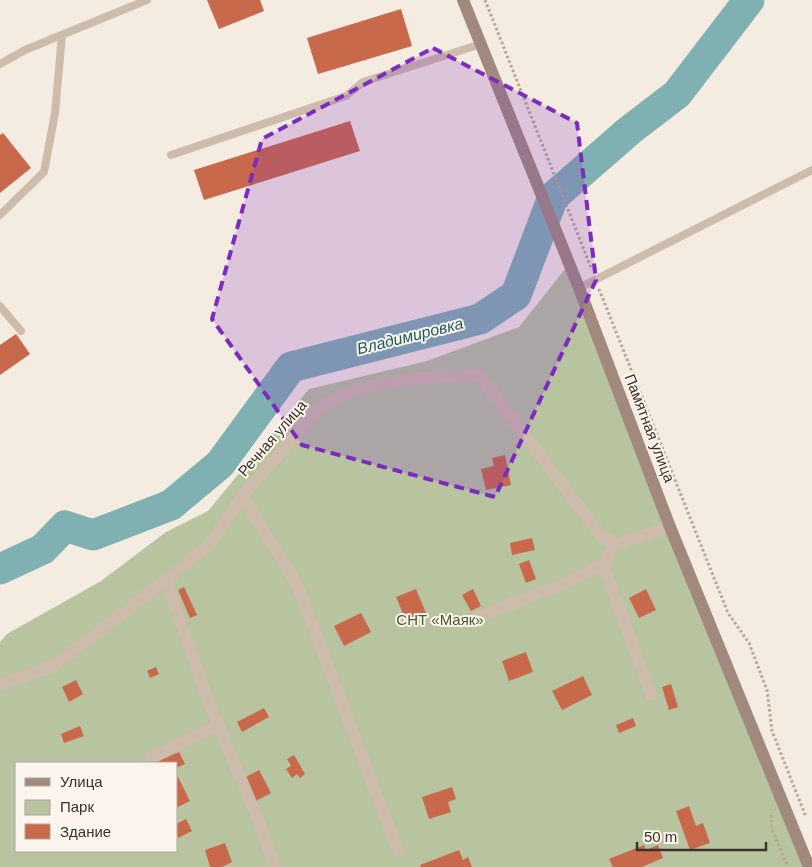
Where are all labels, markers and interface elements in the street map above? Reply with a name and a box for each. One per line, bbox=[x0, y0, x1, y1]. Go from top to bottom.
water label: Владимировка bbox=[355, 315, 465, 357]
street label: Памятная улица bbox=[622, 371, 679, 485]
street label: Речная улица bbox=[234, 396, 310, 479]
park label: СНТ «Маяк» bbox=[396, 611, 484, 628]
legend bbox=[15, 762, 178, 852]
text: Улица bbox=[60, 773, 103, 790]
text: Парк bbox=[60, 798, 94, 815]
scale bar bbox=[637, 820, 766, 852]
text: Здание bbox=[60, 823, 111, 840]
text: 50 m bbox=[644, 828, 677, 845]

